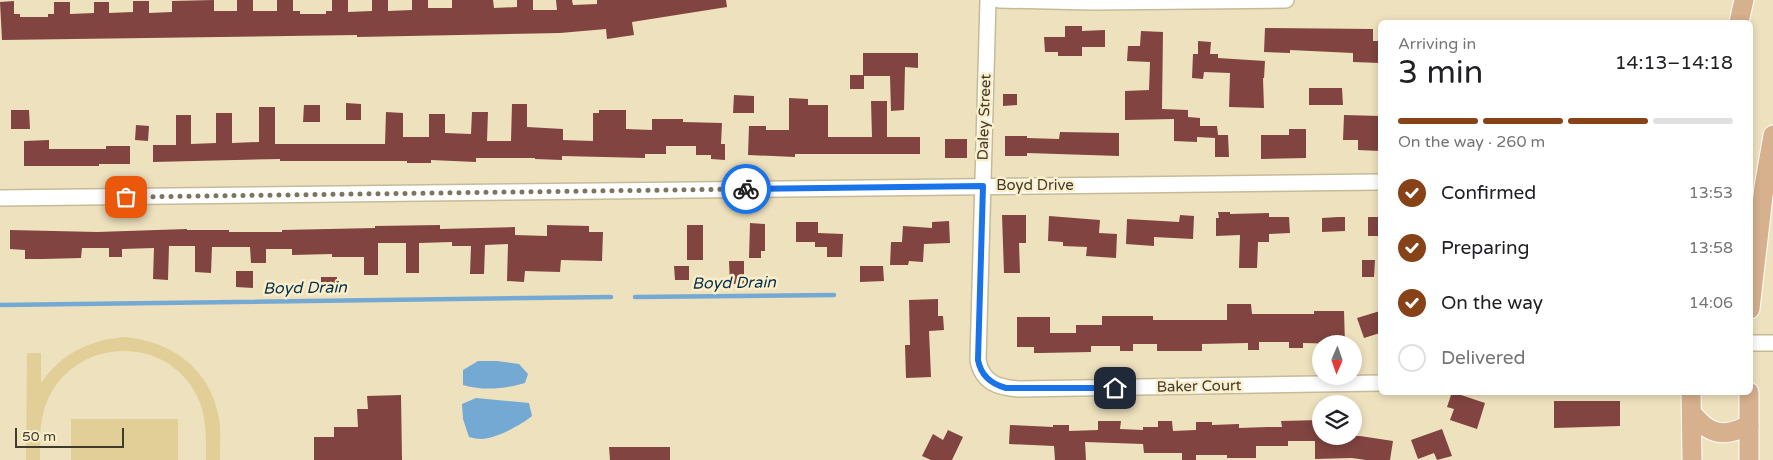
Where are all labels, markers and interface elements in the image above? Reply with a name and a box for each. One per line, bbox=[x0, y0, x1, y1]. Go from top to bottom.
text: Arriving in bbox=[1398, 34, 1476, 54]
text: 14:13–14:18 bbox=[1615, 52, 1733, 74]
text: 3 min bbox=[1398, 54, 1483, 92]
street label: Daley Street bbox=[973, 73, 995, 161]
text: On the way · 260 m bbox=[1398, 132, 1545, 152]
courier bbox=[721, 164, 771, 214]
icon: bike bbox=[732, 175, 760, 203]
pin bbox=[105, 176, 147, 218]
street label: Boyd Drive bbox=[996, 176, 1074, 194]
icon: check bbox=[1398, 179, 1426, 207]
text: Confirmed bbox=[1441, 182, 1536, 204]
icon: bag bbox=[112, 183, 140, 211]
text: 13:53 bbox=[1689, 183, 1733, 203]
icon: check bbox=[1398, 234, 1426, 262]
text: Preparing bbox=[1441, 237, 1530, 259]
text: 13:58 bbox=[1689, 238, 1733, 258]
water label: Boyd Drain bbox=[692, 272, 777, 294]
water label: Boyd Drain bbox=[263, 277, 348, 299]
icon: check bbox=[1398, 289, 1426, 317]
text: On the way bbox=[1441, 292, 1543, 314]
text: 14:06 bbox=[1689, 293, 1733, 313]
north arrow bbox=[1312, 335, 1362, 385]
map controls bbox=[1312, 335, 1362, 445]
text: Delivered bbox=[1441, 347, 1526, 369]
pin bbox=[1094, 367, 1136, 409]
icon: home bbox=[1101, 374, 1129, 402]
street label: Baker Court bbox=[1156, 376, 1242, 396]
button: layers bbox=[1312, 395, 1362, 445]
scale bar bbox=[15, 425, 124, 448]
text: 50 m bbox=[22, 428, 56, 445]

